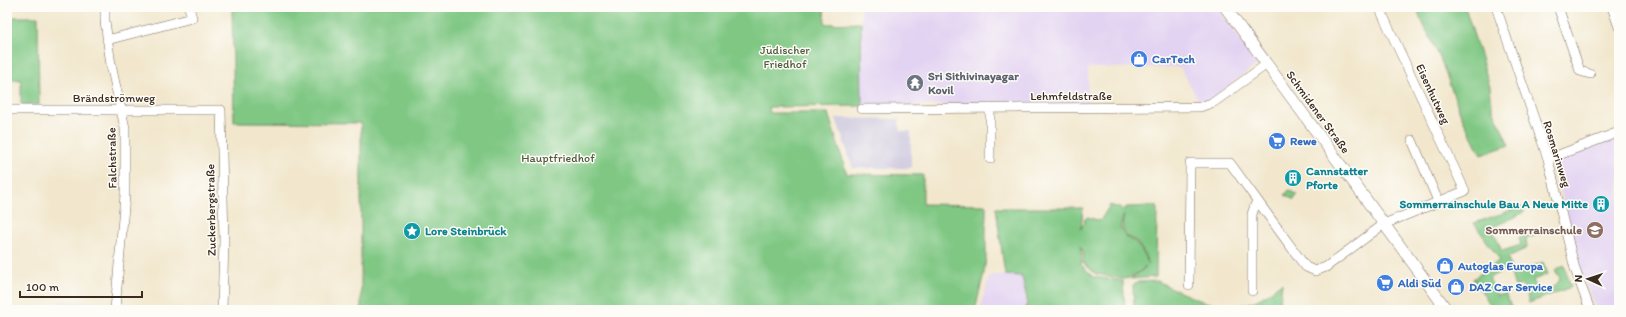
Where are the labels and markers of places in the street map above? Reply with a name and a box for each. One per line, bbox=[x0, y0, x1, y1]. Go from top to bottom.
shop icon: CarTech bbox=[1129, 49, 1149, 69]
place label: CarTech bbox=[1152, 52, 1196, 66]
place label: Sri Sithivinayagar Kovil bbox=[928, 69, 1019, 97]
temple icon: Sri Sithivinayagar Kovil bbox=[905, 73, 925, 93]
supermarket icon: Rewe bbox=[1267, 131, 1287, 151]
place label: Rewe bbox=[1290, 134, 1317, 148]
place label: Cannstatter Pforte bbox=[1306, 164, 1368, 192]
building icon: Cannstatter Pforte bbox=[1283, 168, 1303, 188]
building icon: Sommerrainschule Bau A Neue Mitte bbox=[1591, 194, 1611, 214]
place label: Sommerrainschule Bau A Neue Mitte bbox=[1400, 197, 1588, 211]
school or university icon: Sommerrainschule bbox=[1585, 220, 1605, 240]
place icon: Lore Steinbrück bbox=[402, 221, 422, 241]
place label: Sommerrainschule bbox=[1486, 223, 1582, 237]
place label: Lore Steinbrück bbox=[425, 224, 507, 238]
shop icon: Autoglas Europa bbox=[1435, 256, 1455, 276]
place label: Autoglas Europa bbox=[1457, 259, 1544, 274]
supermarket icon: Aldi Süd bbox=[1375, 273, 1395, 293]
place label: Aldi Süd bbox=[1397, 276, 1442, 290]
shop icon: DAZ Car Service bbox=[1446, 277, 1466, 297]
place label: DAZ Car Service bbox=[1469, 280, 1553, 294]

